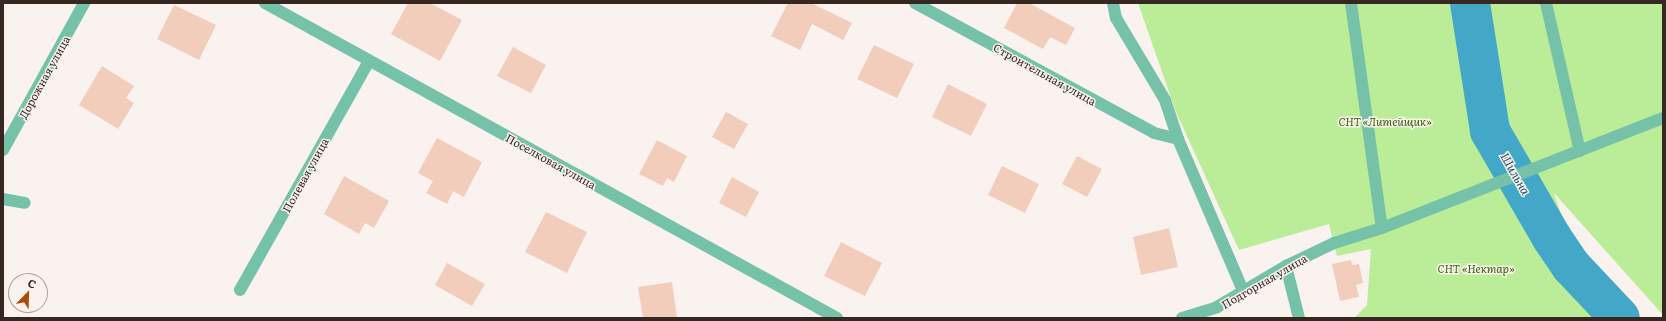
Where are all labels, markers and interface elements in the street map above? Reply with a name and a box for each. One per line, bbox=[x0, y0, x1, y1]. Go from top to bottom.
street label: Дорожная улица bbox=[16, 33, 72, 121]
street label: Строительная улица bbox=[991, 40, 1099, 108]
park label: СНТ «Литейщик» bbox=[1339, 114, 1431, 128]
street label: Поселковая улица bbox=[504, 131, 598, 191]
street label: Полевая улица bbox=[279, 136, 331, 214]
water label: Шильна bbox=[1497, 150, 1533, 198]
street label: Подгорная улица bbox=[1219, 251, 1309, 311]
park label: СНТ «Нектар» bbox=[1438, 261, 1514, 275]
north arrow bbox=[8, 273, 48, 313]
text: С bbox=[26, 274, 39, 292]

